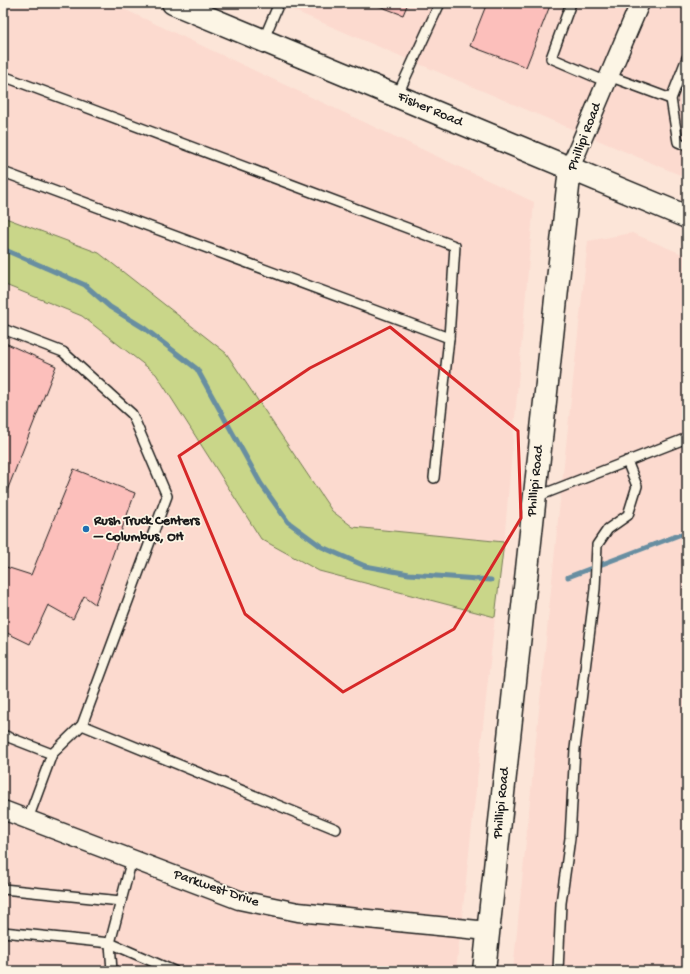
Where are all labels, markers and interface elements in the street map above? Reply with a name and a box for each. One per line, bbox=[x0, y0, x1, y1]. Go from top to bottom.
street label: Fisher Road bbox=[394, 88, 467, 132]
street label: Phillipi Road bbox=[564, 99, 606, 174]
street label: Phillipi Road bbox=[524, 443, 548, 518]
place label: Rush Truck Centers – Columbus, OH bbox=[93, 513, 200, 546]
marker: Rush Truck Centers – Columbus, OH bbox=[81, 524, 91, 534]
street label: Phillipi Road bbox=[490, 765, 514, 840]
street label: Parkwest Drive bbox=[170, 866, 262, 912]

